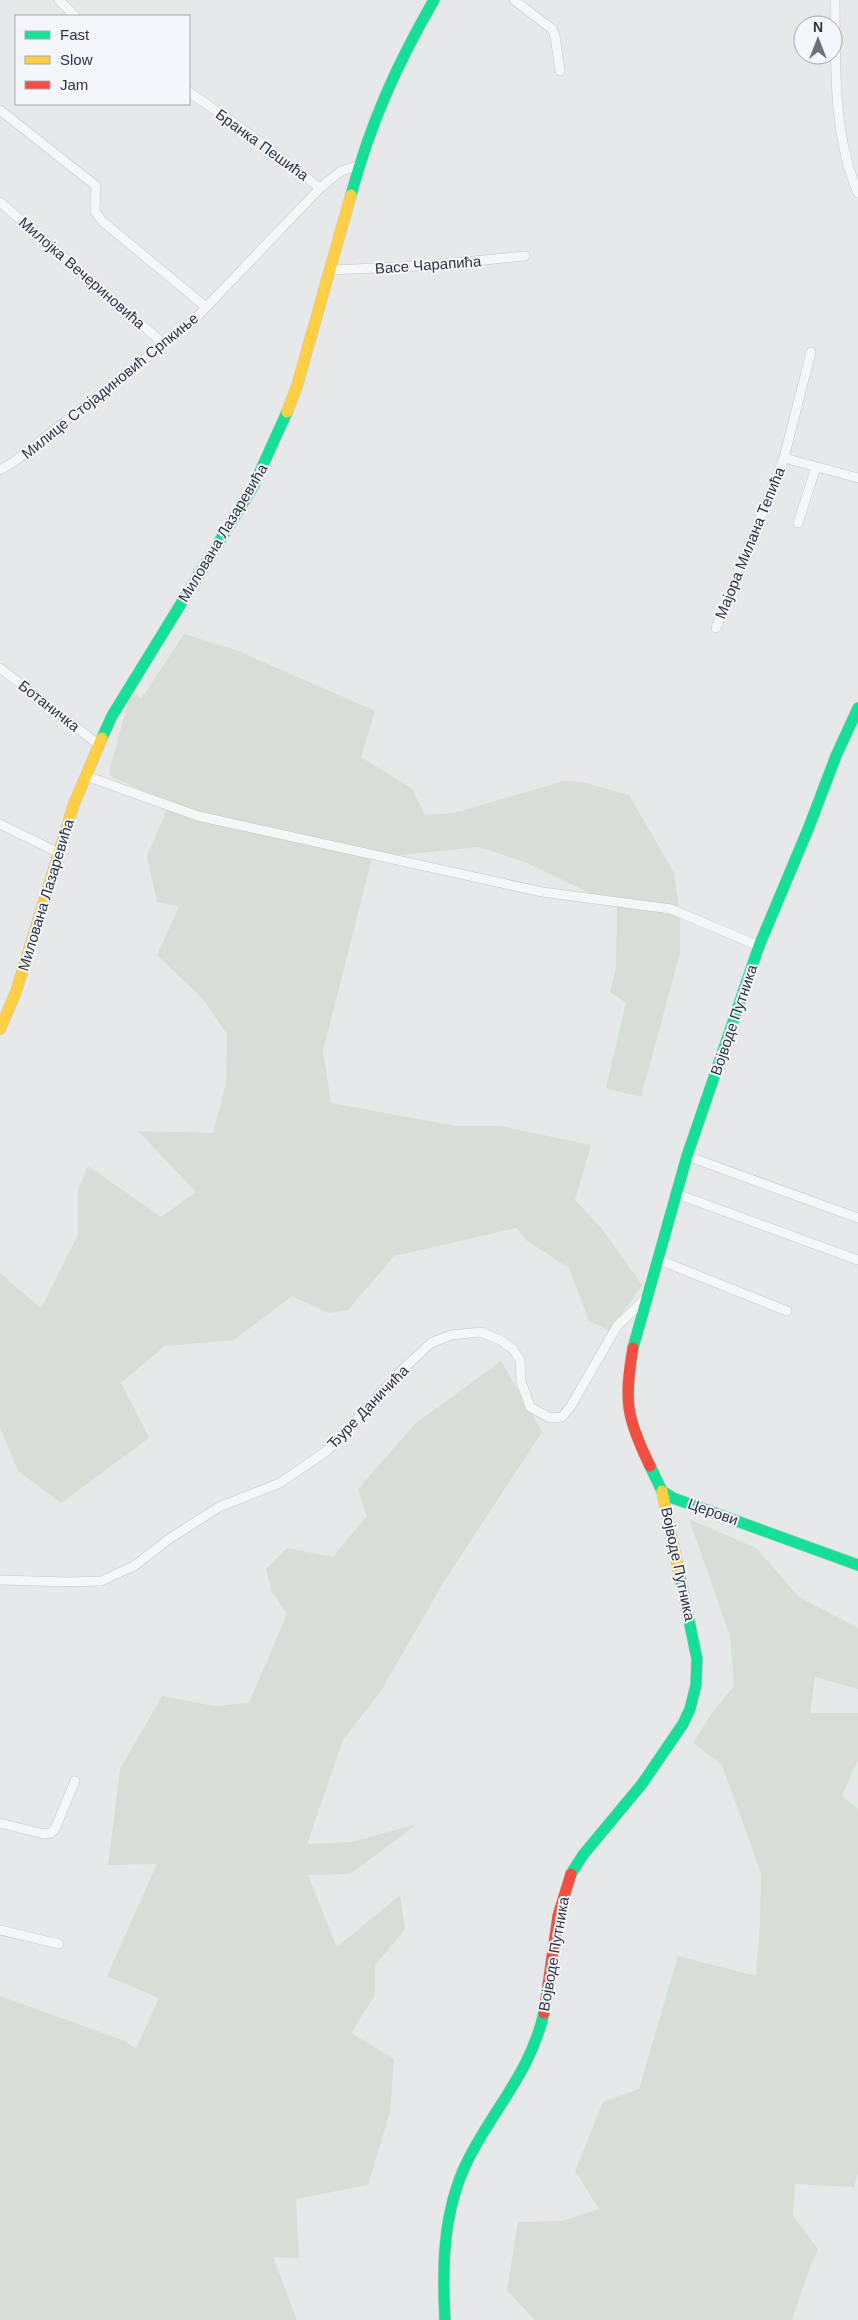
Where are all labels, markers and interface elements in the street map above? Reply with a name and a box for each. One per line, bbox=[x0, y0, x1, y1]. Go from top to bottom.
legend bbox=[15, 15, 190, 105]
north arrow bbox=[793, 15, 843, 65]
text: N bbox=[813, 19, 823, 35]
text: Fast bbox=[60, 26, 90, 43]
text: Slow bbox=[60, 51, 93, 68]
text: Jam bbox=[60, 76, 88, 93]
street label: Бранка Пешића bbox=[213, 105, 312, 184]
street label: Милојка Вечериновића bbox=[16, 213, 149, 332]
street label: Васе Чарапића bbox=[374, 252, 482, 277]
street label: Милице Стојадиновић Српкиње bbox=[18, 309, 201, 462]
street label: Милована Лазаревића bbox=[175, 460, 271, 605]
street label: Мајора Милана Тепића bbox=[711, 464, 788, 621]
street label: Ботаничка bbox=[15, 677, 84, 735]
street label: Милована Лазаревића bbox=[14, 816, 77, 973]
street label: Војводе Путника bbox=[707, 962, 761, 1077]
street label: Ђуре Даничића bbox=[324, 1361, 412, 1452]
street label: Церови bbox=[686, 1495, 741, 1528]
street label: Војводе Путника bbox=[658, 1505, 699, 1623]
street label: Војводе Путника bbox=[535, 1895, 572, 2012]

